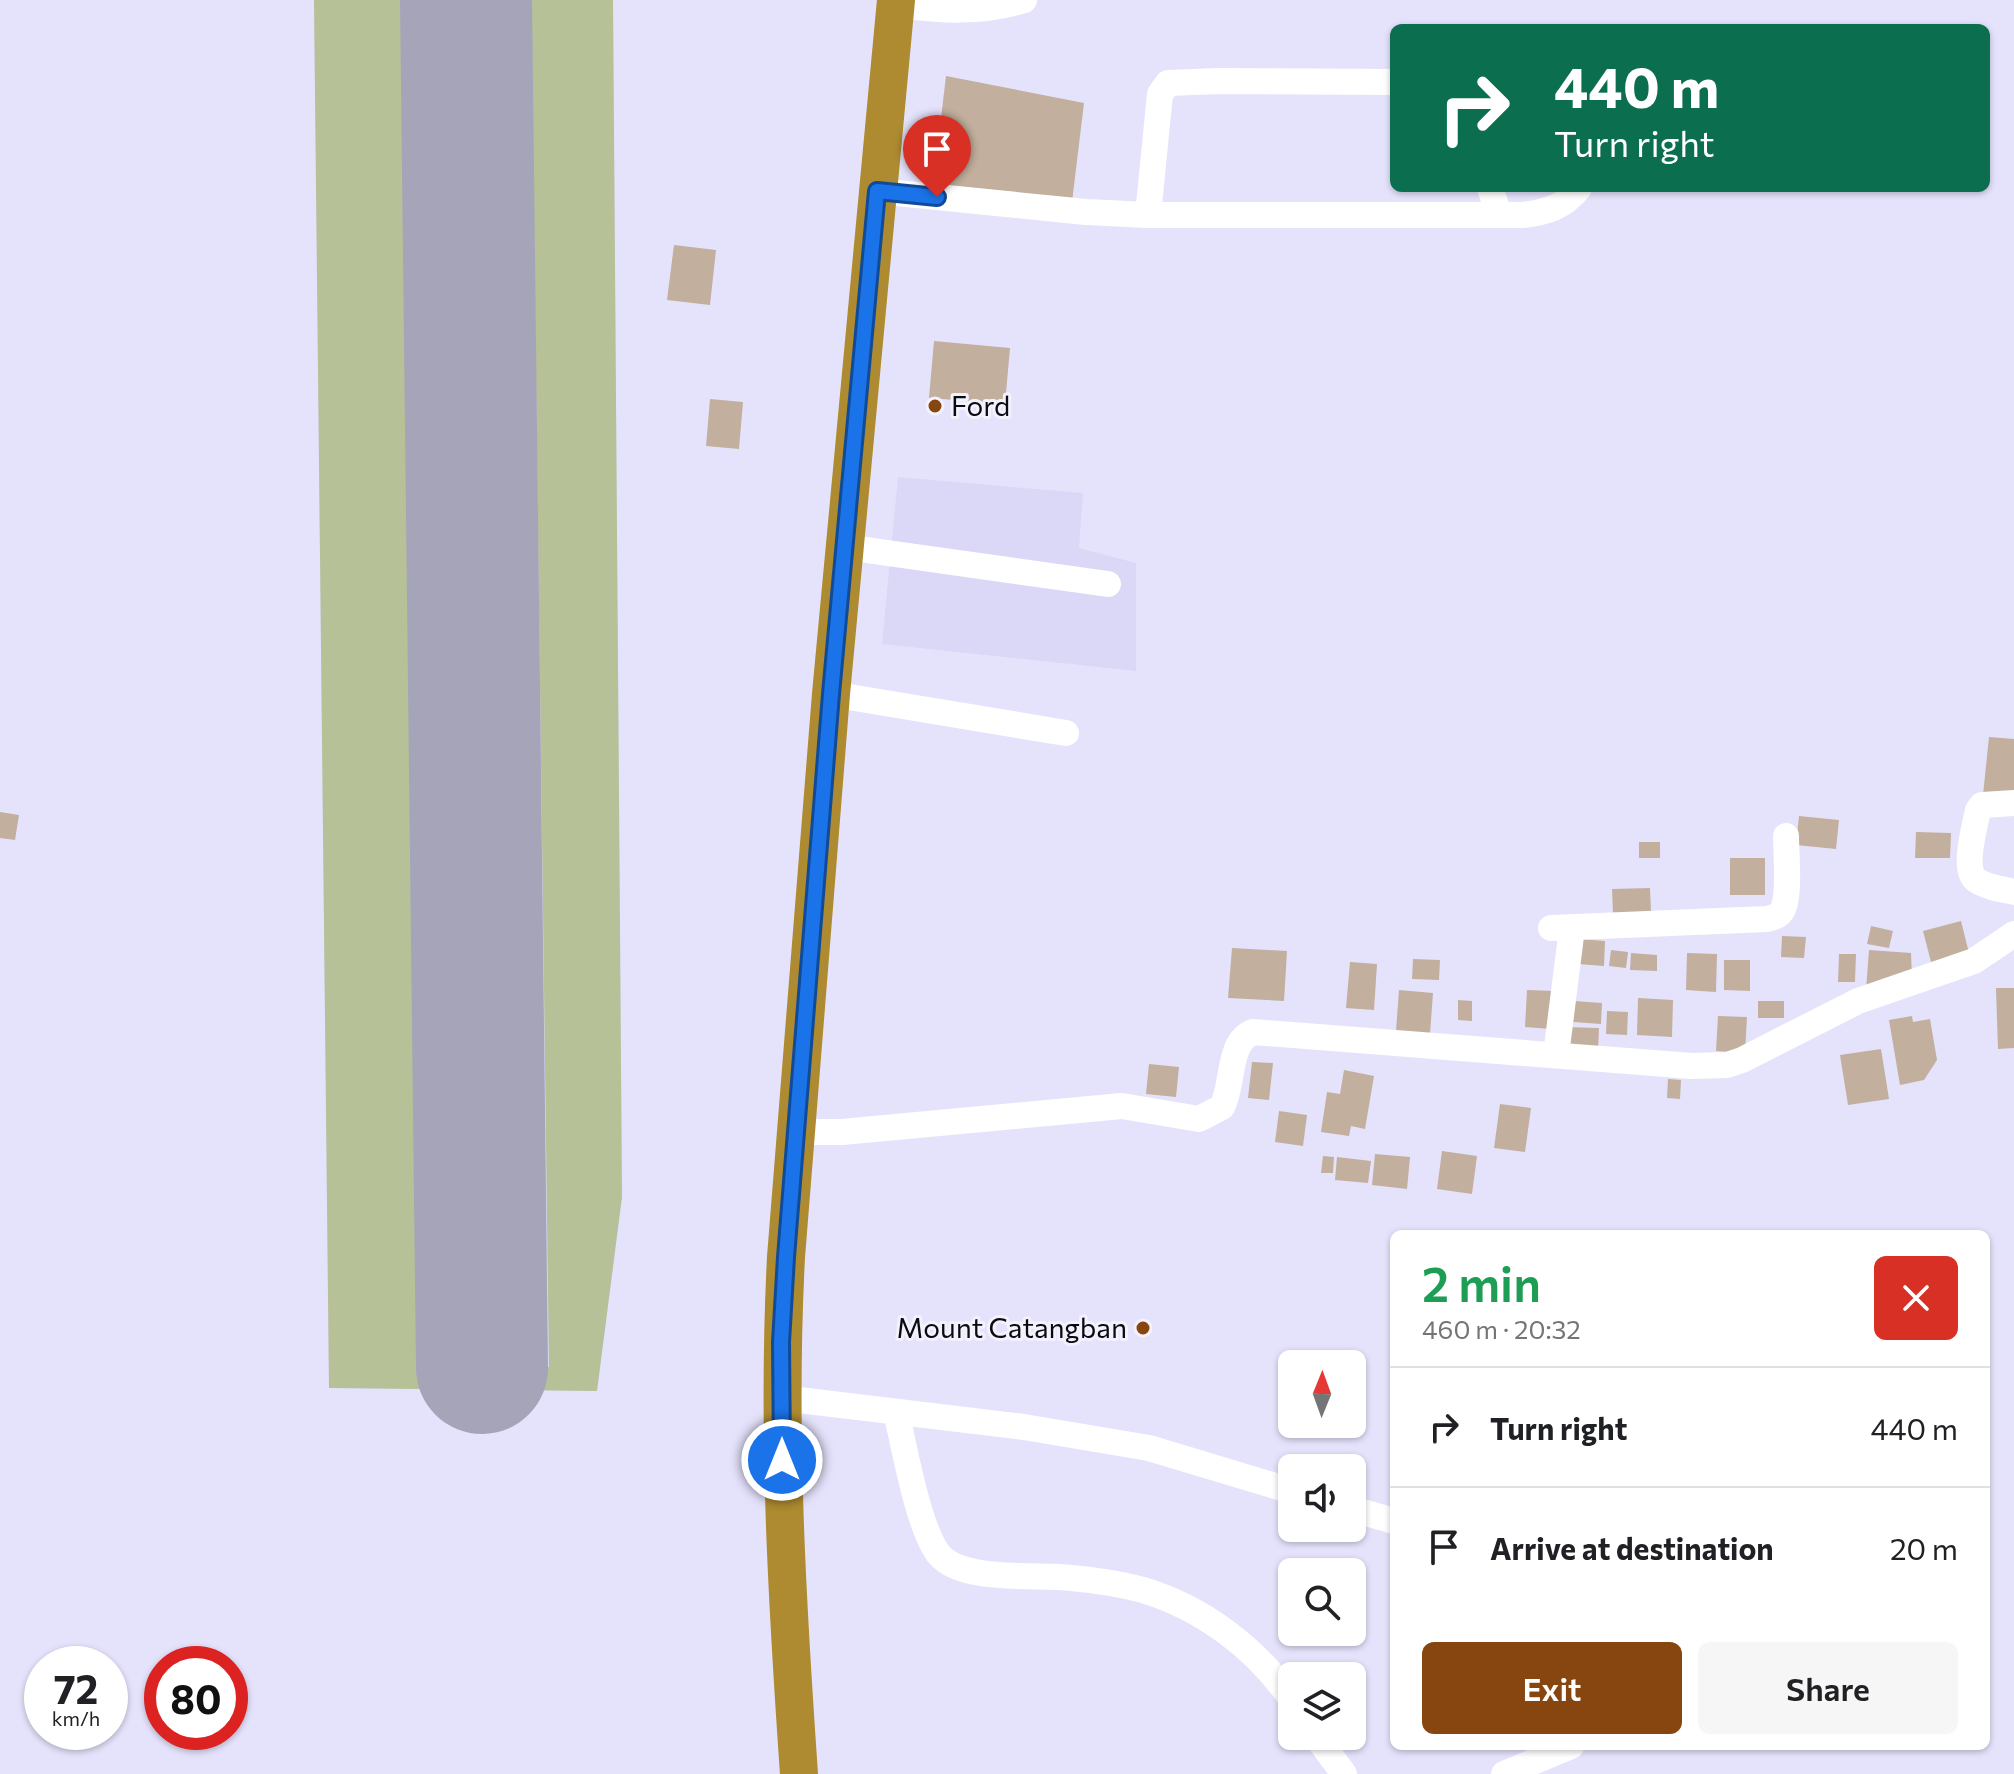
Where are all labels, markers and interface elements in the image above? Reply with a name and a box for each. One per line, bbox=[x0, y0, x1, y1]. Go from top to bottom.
text: 440 m bbox=[1554, 51, 1719, 120]
icon: right bbox=[1422, 56, 1526, 160]
pin bbox=[903, 115, 971, 197]
text: Turn right bbox=[1554, 120, 1715, 164]
icon: arrive bbox=[915, 127, 959, 171]
place label: Ford bbox=[951, 388, 1010, 422]
marker: Ford bbox=[926, 397, 944, 415]
text: 2 min bbox=[1422, 1253, 1541, 1312]
button: close bbox=[1874, 1256, 1958, 1340]
place label: Mount Catangban bbox=[897, 1310, 1127, 1344]
text: 460 m · 20:32 bbox=[1422, 1313, 1581, 1344]
marker: Mount Catangban bbox=[1134, 1319, 1152, 1337]
north arrow bbox=[1278, 1350, 1366, 1438]
map controls bbox=[1278, 1350, 1366, 1750]
icon: right bbox=[1422, 1405, 1466, 1449]
text: Turn right bbox=[1490, 1409, 1627, 1446]
text: 440 m bbox=[1871, 1409, 1958, 1446]
position arrow bbox=[740, 1418, 824, 1502]
button: sound bbox=[1278, 1454, 1366, 1542]
icon: arrive bbox=[1422, 1525, 1466, 1569]
text: Arrive at destination bbox=[1490, 1529, 1774, 1566]
text: 20 m bbox=[1890, 1529, 1958, 1566]
button: search bbox=[1278, 1558, 1366, 1646]
button: Exit bbox=[1422, 1642, 1682, 1734]
button: Share bbox=[1698, 1642, 1958, 1734]
speed limit sign: 80 bbox=[144, 1646, 248, 1750]
button: layers bbox=[1278, 1662, 1366, 1750]
text: 72 bbox=[54, 1663, 98, 1712]
text: km/h bbox=[52, 1706, 100, 1730]

